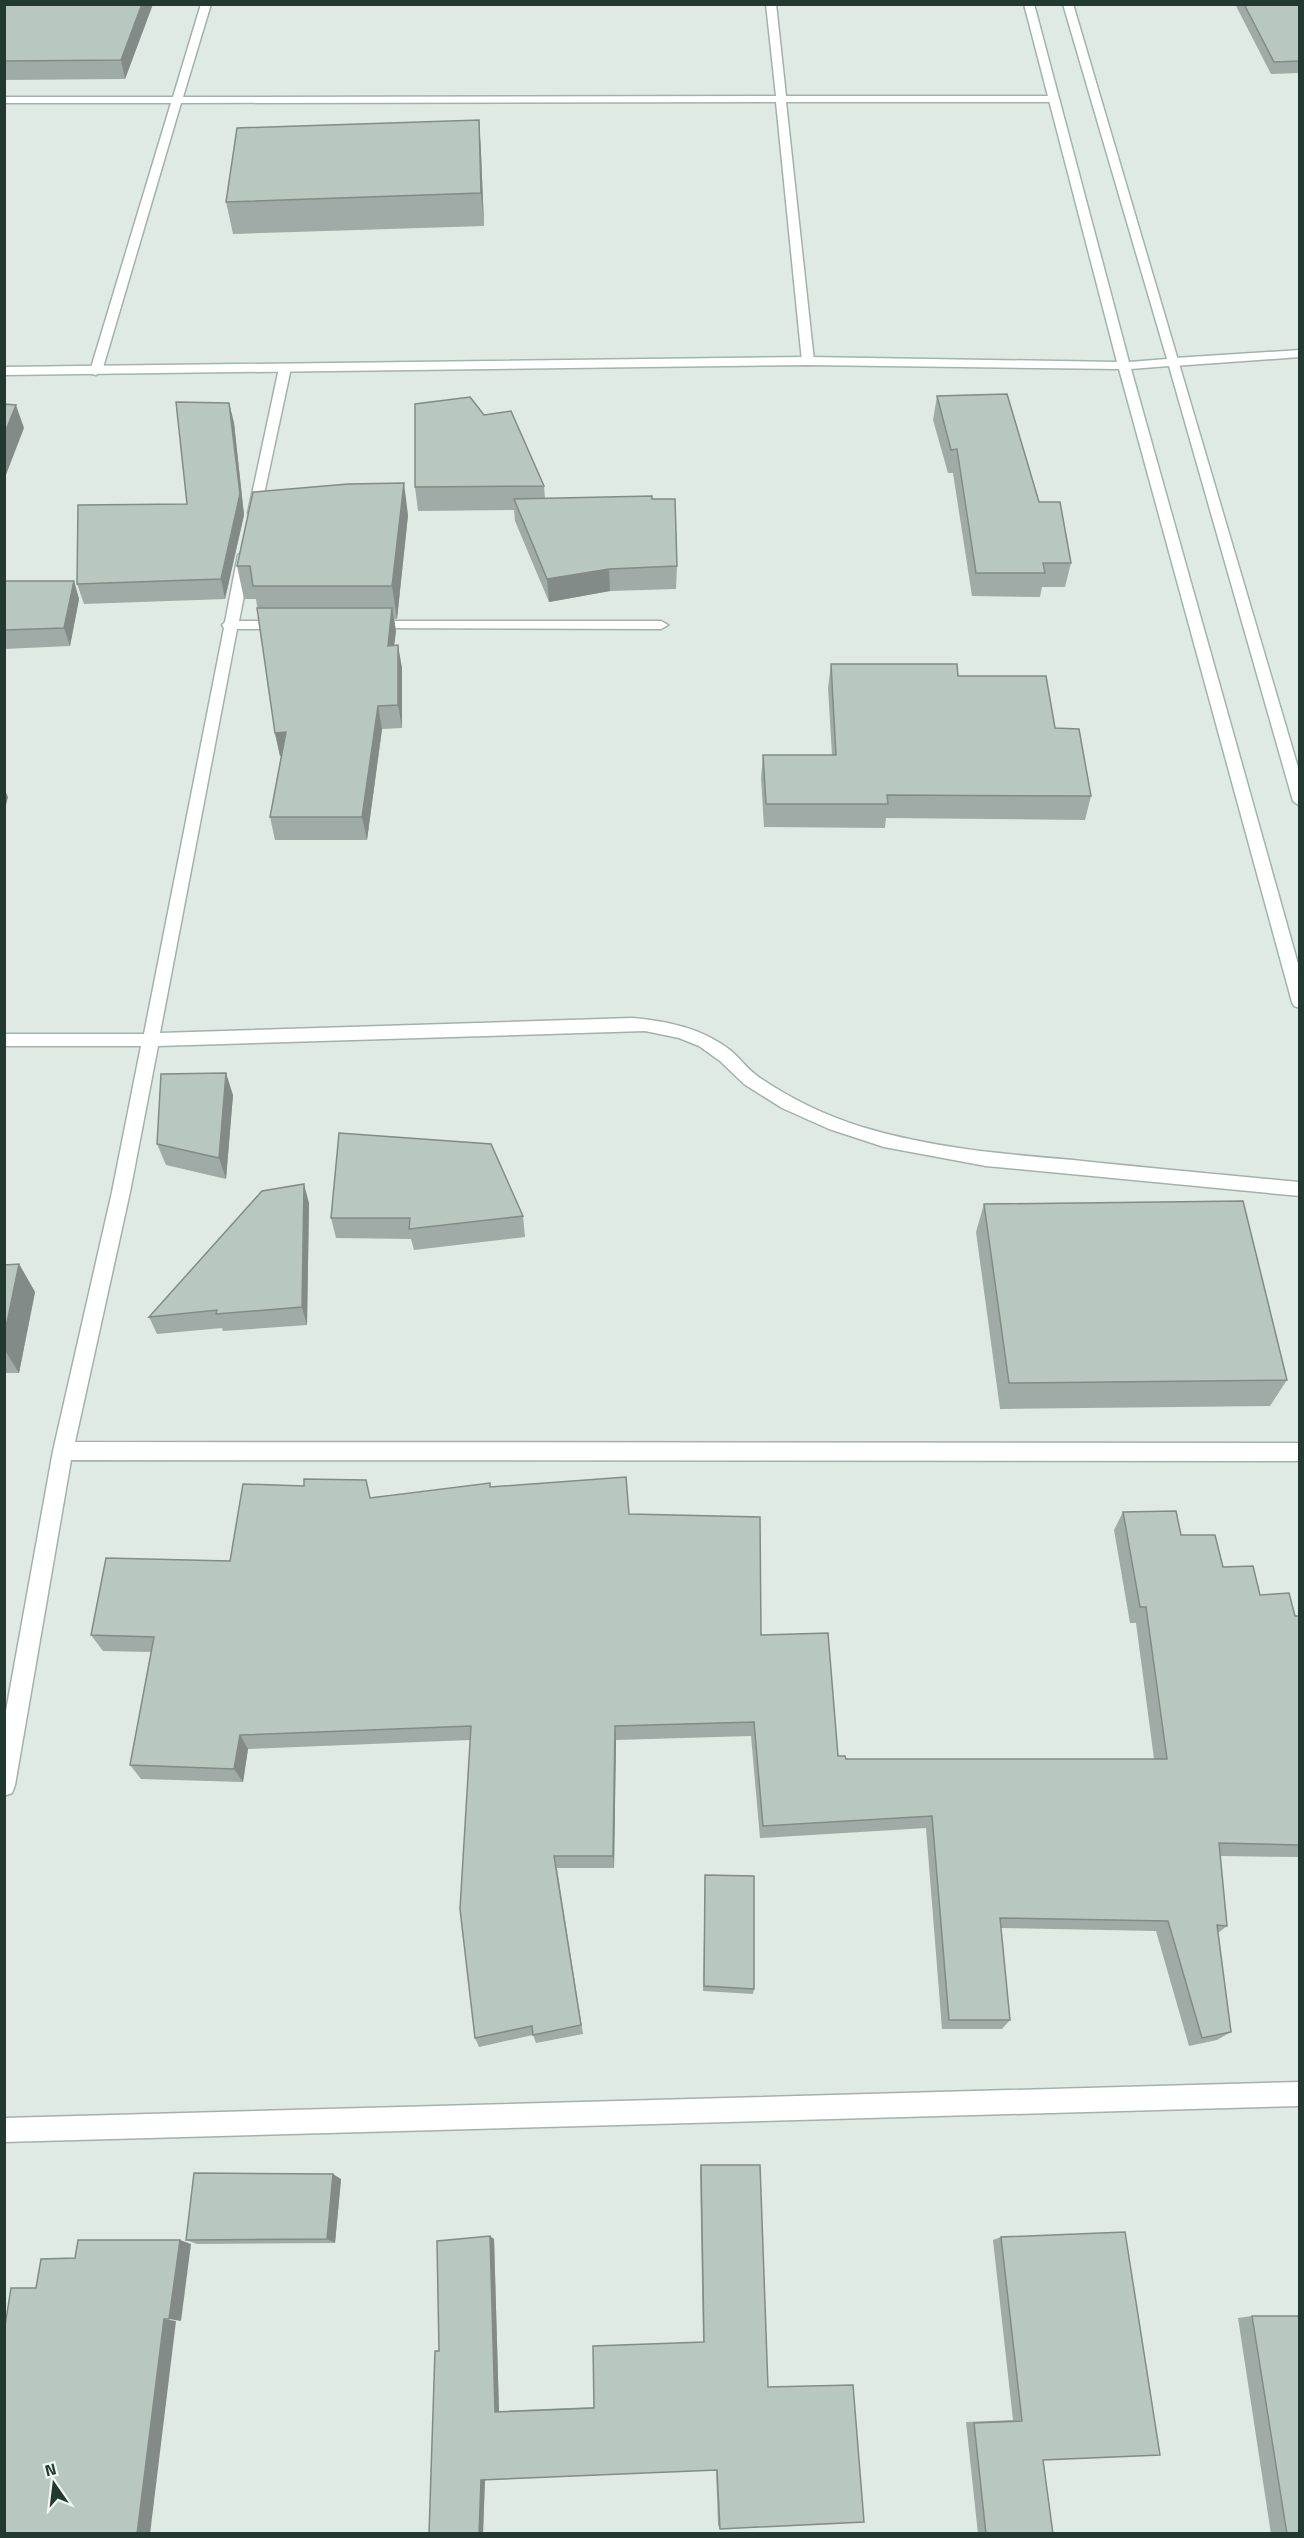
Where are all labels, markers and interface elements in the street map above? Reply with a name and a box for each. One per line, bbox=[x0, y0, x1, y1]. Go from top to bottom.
north arrow bbox=[24, 2454, 84, 2514]
text: N bbox=[42, 2456, 59, 2482]

